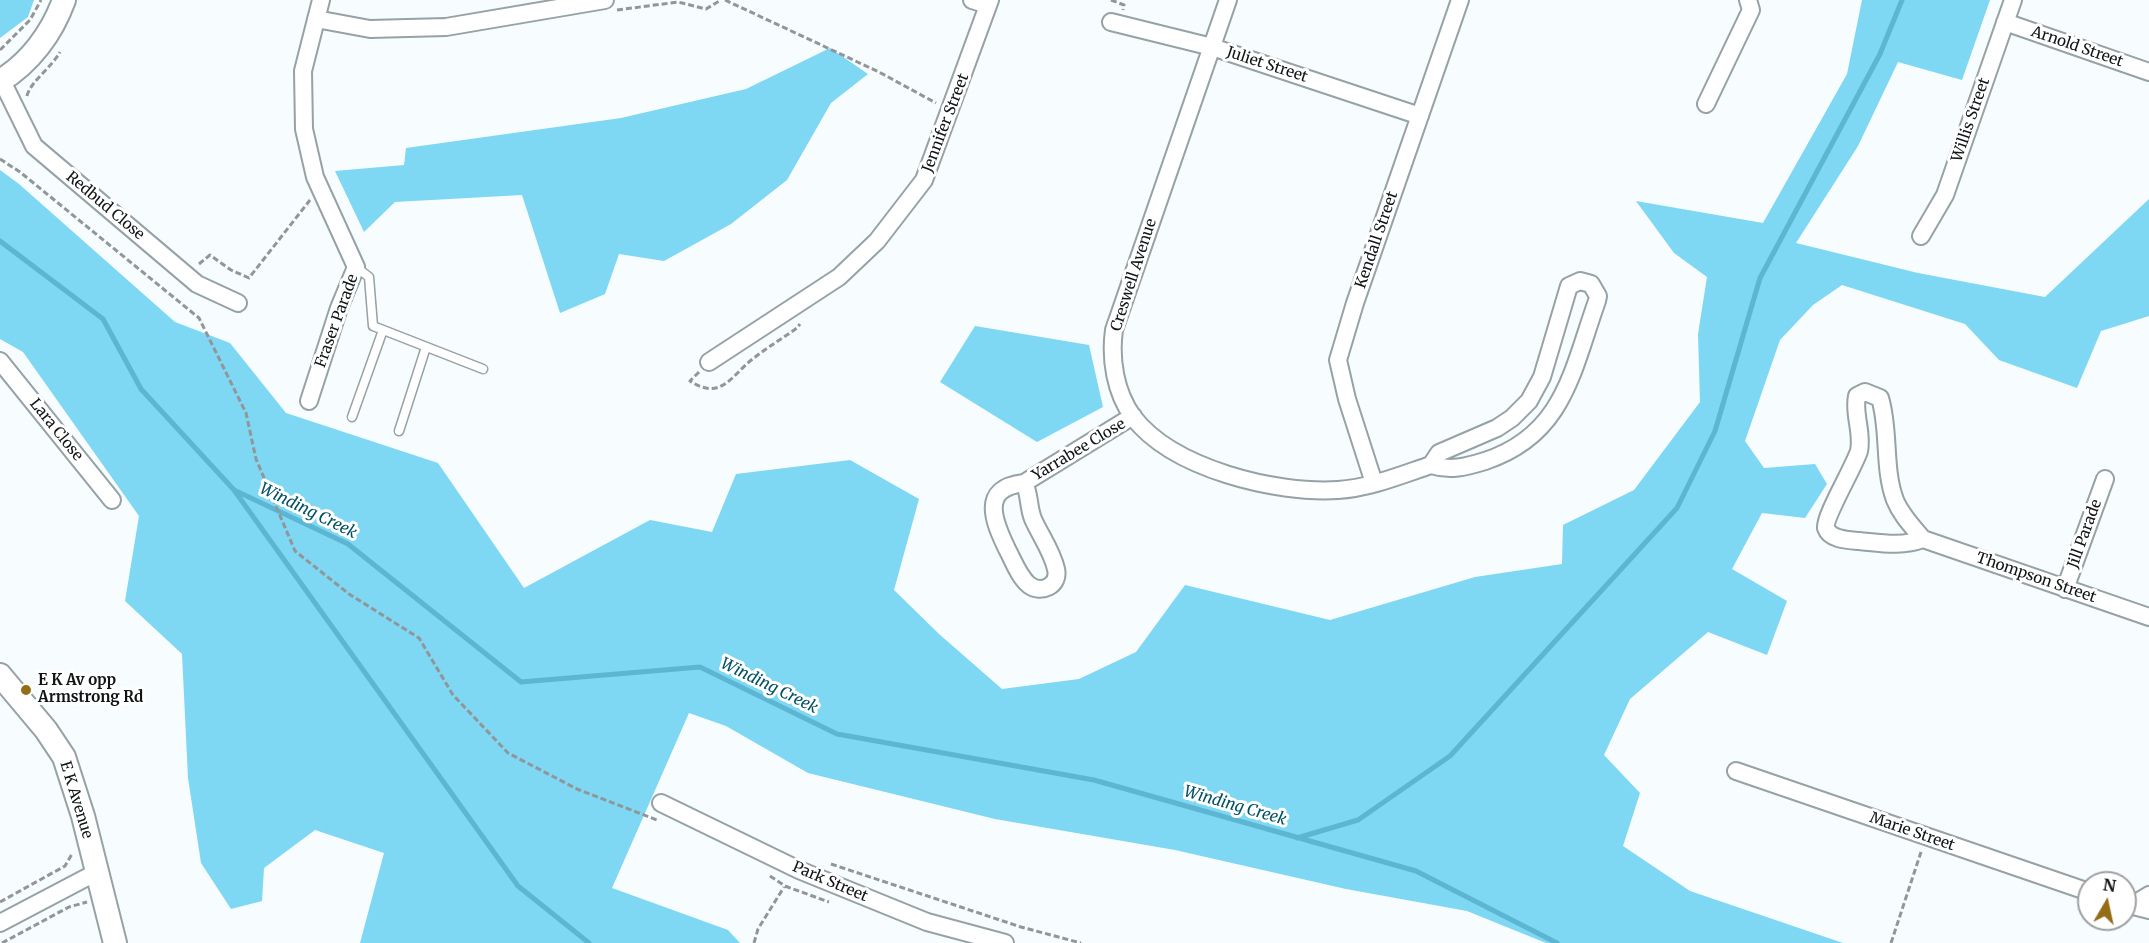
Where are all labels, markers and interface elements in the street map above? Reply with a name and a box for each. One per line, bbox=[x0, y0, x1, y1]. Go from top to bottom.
street label: Arnold Street bbox=[2029, 23, 2125, 71]
street label: Juliet Street bbox=[1224, 43, 1310, 87]
street label: Jennifer Street bbox=[919, 71, 973, 175]
street label: Willis Street bbox=[1948, 76, 1994, 164]
street label: Redbud Close bbox=[62, 168, 148, 244]
street label: Kendall Street bbox=[1352, 189, 1402, 291]
street label: Creswell Avenue bbox=[1107, 216, 1161, 334]
street label: Fraser Parade bbox=[312, 272, 362, 370]
street label: Lara Close bbox=[26, 395, 86, 465]
street label: Yarrabee Close bbox=[1029, 415, 1129, 485]
water label: Winding Creek bbox=[256, 479, 360, 543]
street label: Jill Parade bbox=[2064, 497, 2106, 571]
street label: Thompson Street bbox=[1974, 549, 2098, 607]
water label: Winding Creek bbox=[717, 654, 821, 718]
place label: E K Av opp Armstrong Rd bbox=[38, 672, 143, 707]
marker: E K Av opp Armstrong Rd bbox=[19, 683, 33, 697]
street label: E K Avenue bbox=[56, 759, 96, 841]
water label: Winding Creek bbox=[1182, 782, 1288, 830]
street label: Marie Street bbox=[1867, 809, 1957, 855]
street label: Park Street bbox=[790, 858, 870, 906]
north arrow bbox=[2077, 871, 2137, 931]
text: N bbox=[2102, 874, 2117, 896]

